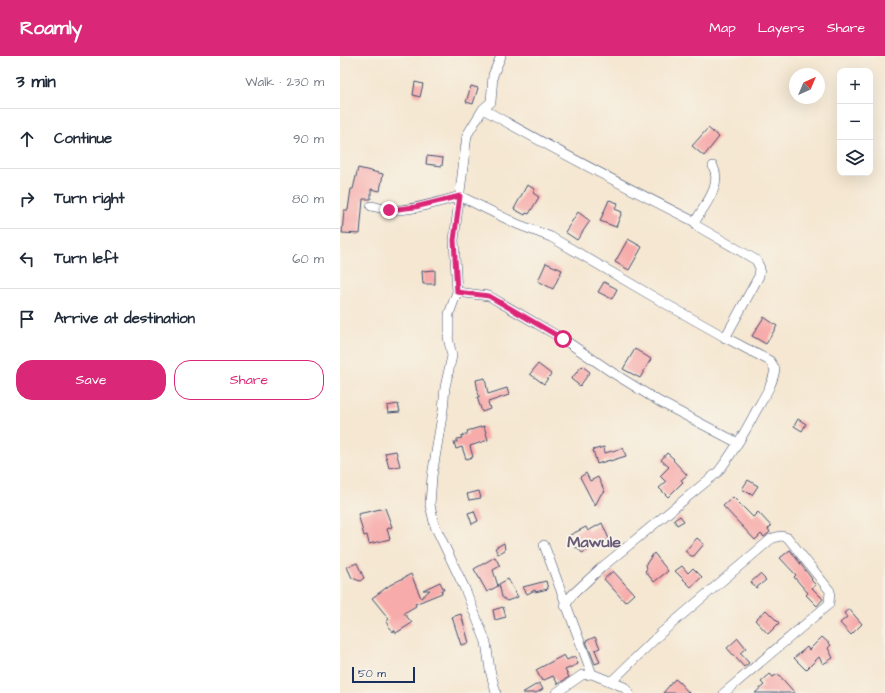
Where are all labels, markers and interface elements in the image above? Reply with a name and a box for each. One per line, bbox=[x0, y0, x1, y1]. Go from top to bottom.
text: Roamly bbox=[20, 15, 82, 42]
text: Map bbox=[709, 18, 736, 38]
text: Layers bbox=[758, 18, 805, 38]
text: Share bbox=[827, 18, 865, 38]
north arrow bbox=[789, 68, 825, 104]
map controls bbox=[837, 68, 873, 176]
button: + bbox=[837, 68, 873, 104]
text: 3 min bbox=[16, 70, 56, 94]
text: Walk · 230 m bbox=[245, 73, 324, 91]
button: − bbox=[837, 104, 873, 140]
icon: ahead bbox=[16, 128, 38, 150]
text: Continue bbox=[54, 128, 112, 149]
text: 90 m bbox=[293, 130, 324, 148]
button: layers bbox=[837, 140, 873, 176]
icon: right bbox=[16, 188, 38, 210]
text: Turn right bbox=[54, 188, 125, 209]
text: 80 m bbox=[292, 190, 324, 208]
route end bbox=[380, 201, 398, 219]
icon: left bbox=[16, 248, 38, 270]
text: Turn left bbox=[54, 248, 118, 269]
text: 60 m bbox=[292, 250, 324, 268]
icon: arrive bbox=[16, 308, 38, 330]
text: Arrive at destination bbox=[54, 308, 195, 329]
route start bbox=[554, 330, 572, 348]
button: Save bbox=[16, 360, 166, 400]
button: Share bbox=[174, 360, 324, 400]
district label: Mawule bbox=[567, 531, 621, 553]
scale bar bbox=[352, 665, 415, 684]
text: 50 m bbox=[358, 666, 386, 681]

